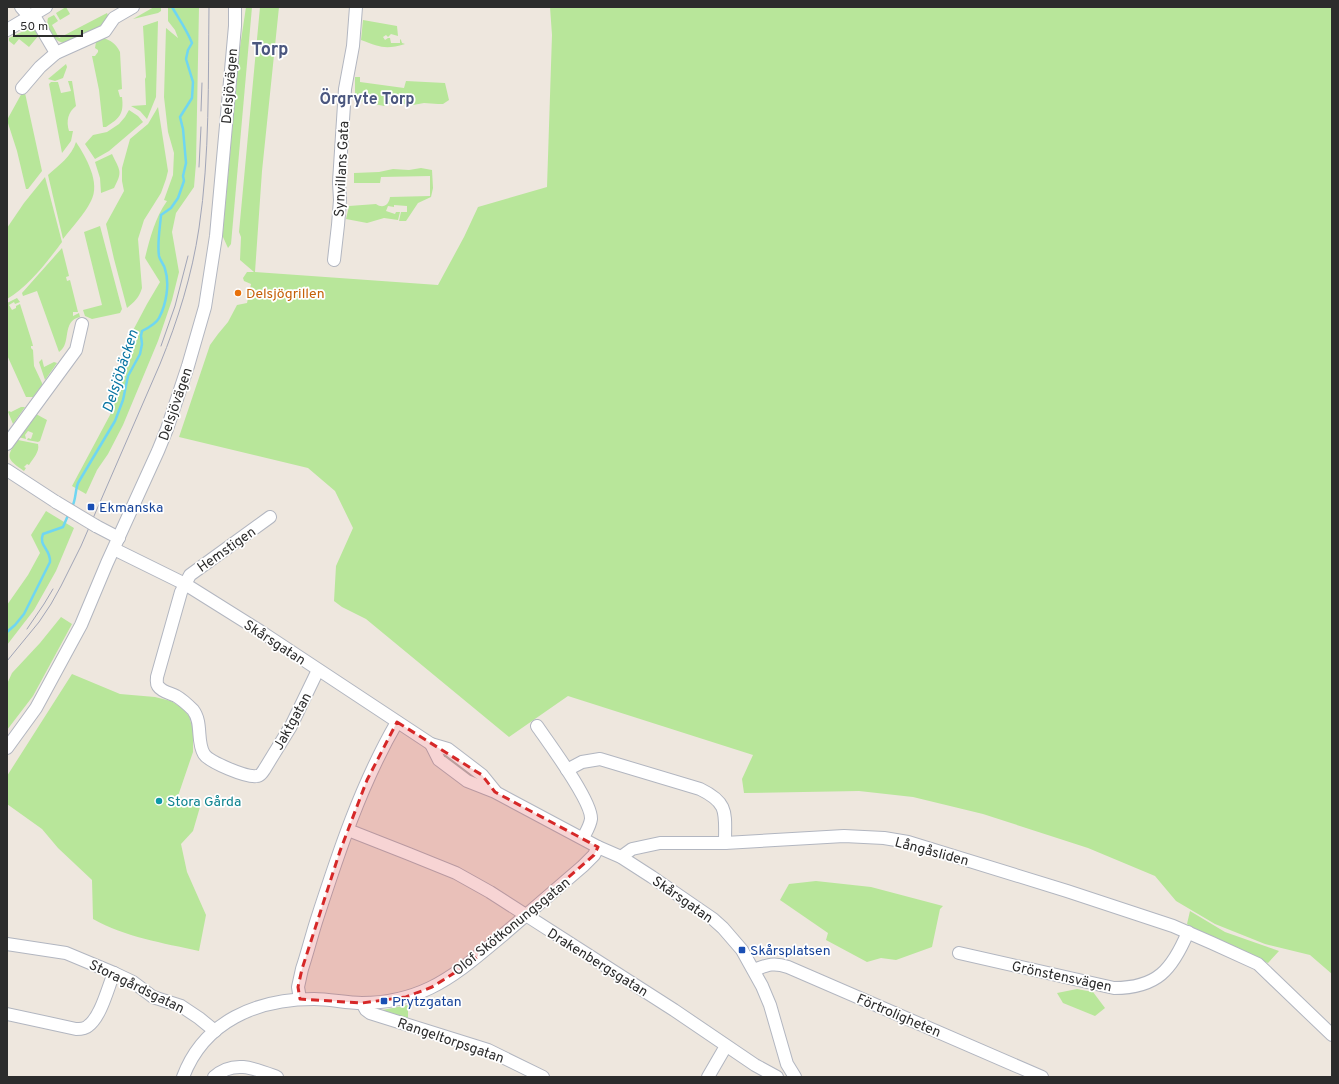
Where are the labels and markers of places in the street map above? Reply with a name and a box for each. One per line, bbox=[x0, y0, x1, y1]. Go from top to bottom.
place label: Delsjögrillen bbox=[246, 286, 325, 303]
marker: Delsjögrillen bbox=[233, 288, 243, 298]
place label: Ekmanska bbox=[99, 500, 163, 517]
marker: Ekmanska bbox=[86, 502, 96, 512]
place label: Stora Gårda bbox=[167, 794, 241, 811]
marker: Stora Gårda bbox=[154, 796, 164, 806]
place label: Skårsplatsen bbox=[750, 943, 831, 960]
marker: Skårsplatsen bbox=[737, 945, 747, 955]
place label: Prytzgatan bbox=[392, 994, 462, 1011]
marker: Prytzgatan bbox=[379, 996, 389, 1006]

